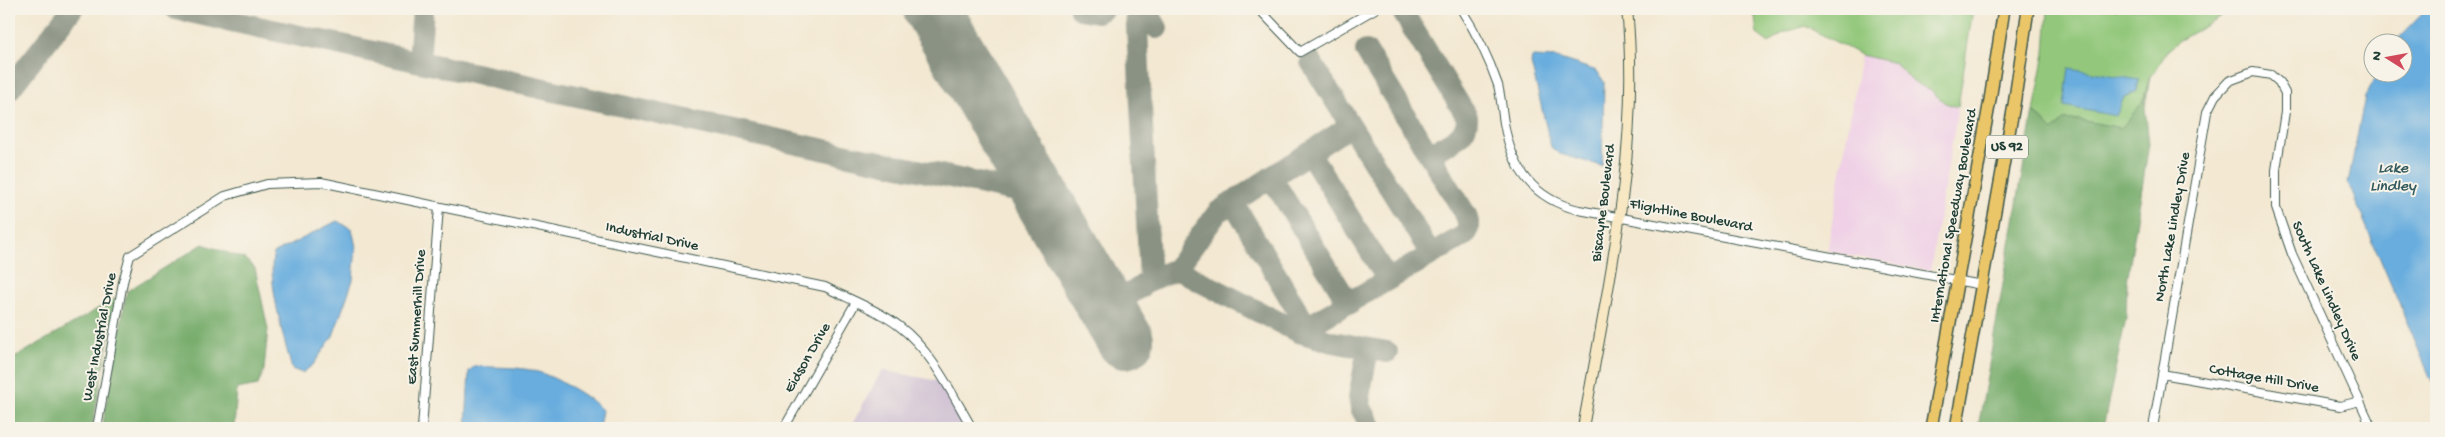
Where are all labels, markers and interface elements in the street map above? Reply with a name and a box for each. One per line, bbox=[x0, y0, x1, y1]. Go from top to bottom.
north arrow bbox=[2362, 32, 2412, 82]
text: N bbox=[2368, 50, 2387, 62]
street label: International Speedway Boulevard bbox=[1926, 106, 1982, 324]
road number: US 92 bbox=[1986, 136, 2028, 158]
street label: Biscayne Boulevard bbox=[1588, 142, 1620, 264]
street label: North Lake Lindley Drive bbox=[2151, 150, 2195, 303]
water label: Lake Lindley bbox=[2370, 160, 2417, 197]
street label: Flightline Boulevard bbox=[1627, 195, 1755, 237]
street label: Industrial Drive bbox=[604, 218, 700, 256]
street label: South Lake Lindley Drive bbox=[2287, 219, 2365, 364]
street label: East Summerhill Drive bbox=[403, 249, 431, 385]
street label: West Industrial Drive bbox=[79, 271, 121, 403]
street label: Eidson Drive bbox=[781, 319, 835, 396]
street label: Cottage Hill Drive bbox=[2208, 361, 2320, 398]

